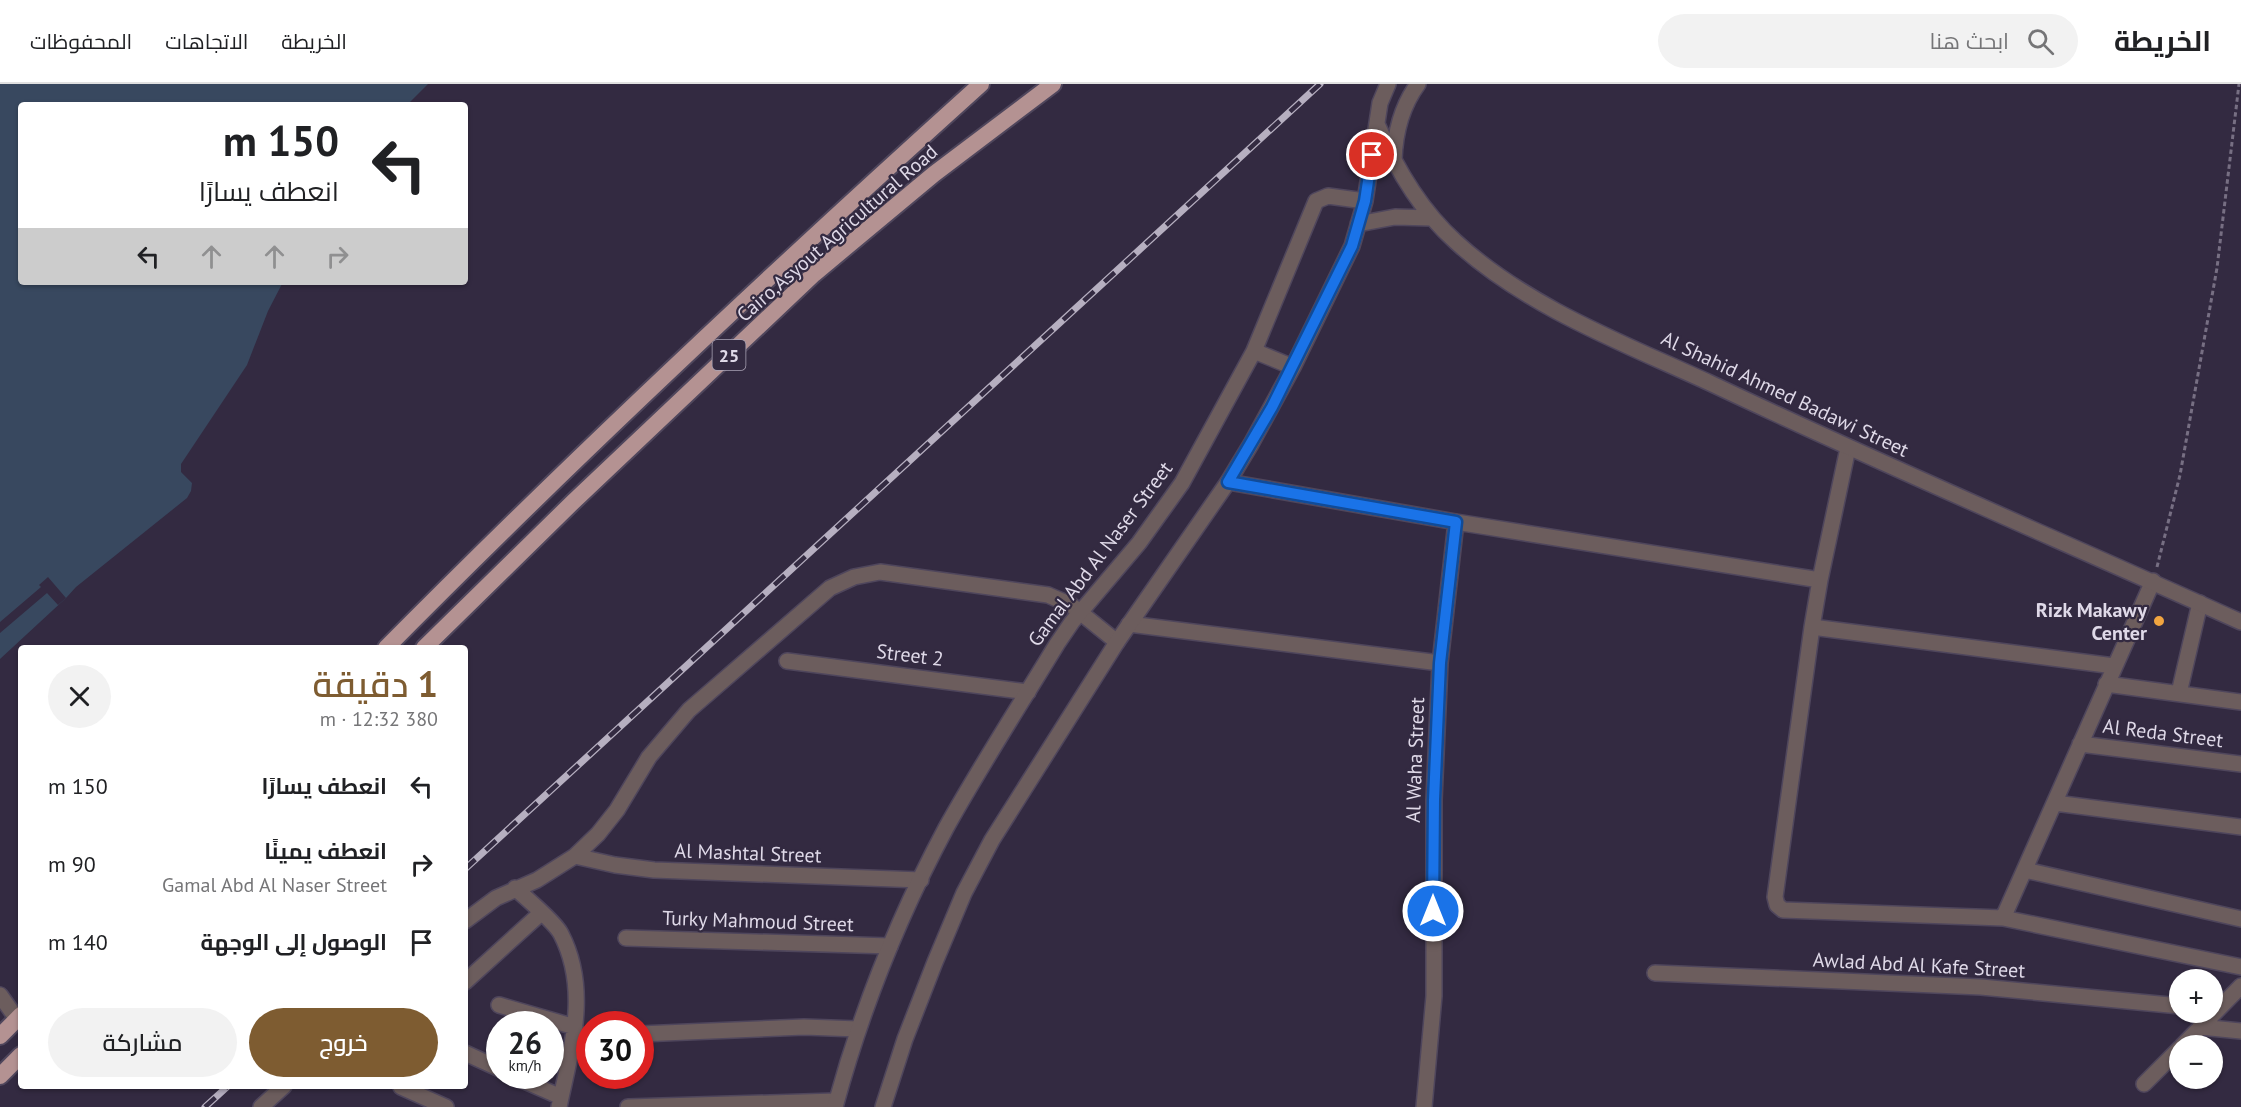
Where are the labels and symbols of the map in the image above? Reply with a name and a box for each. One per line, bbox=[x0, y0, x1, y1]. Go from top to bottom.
pin bbox=[1346, 129, 1397, 180]
street label: Cairo,Asyout Agricultural Road bbox=[731, 139, 943, 327]
street label: Al Shahid Ahmed Badawi Street bbox=[1657, 325, 1913, 463]
road number: 25 bbox=[712, 340, 746, 370]
street label: Gamal Abd Al Naser Street bbox=[1022, 456, 1178, 652]
place label: Rizk Makawy Center bbox=[2036, 597, 2147, 646]
marker: Rizk Makawy Center bbox=[2152, 614, 2166, 628]
street label: Street 2 bbox=[875, 638, 945, 672]
street label: Al Waha Street bbox=[1400, 697, 1430, 823]
street label: Al Reda Street bbox=[2101, 713, 2225, 753]
street label: Al Mashtal Street bbox=[674, 837, 822, 869]
position arrow bbox=[1401, 879, 1465, 943]
street label: Turky Mahmoud Street bbox=[662, 905, 854, 937]
street label: Awlad Abd Al Kafe Street bbox=[1812, 946, 2026, 984]
speed limit sign: 30 bbox=[576, 1011, 654, 1089]

